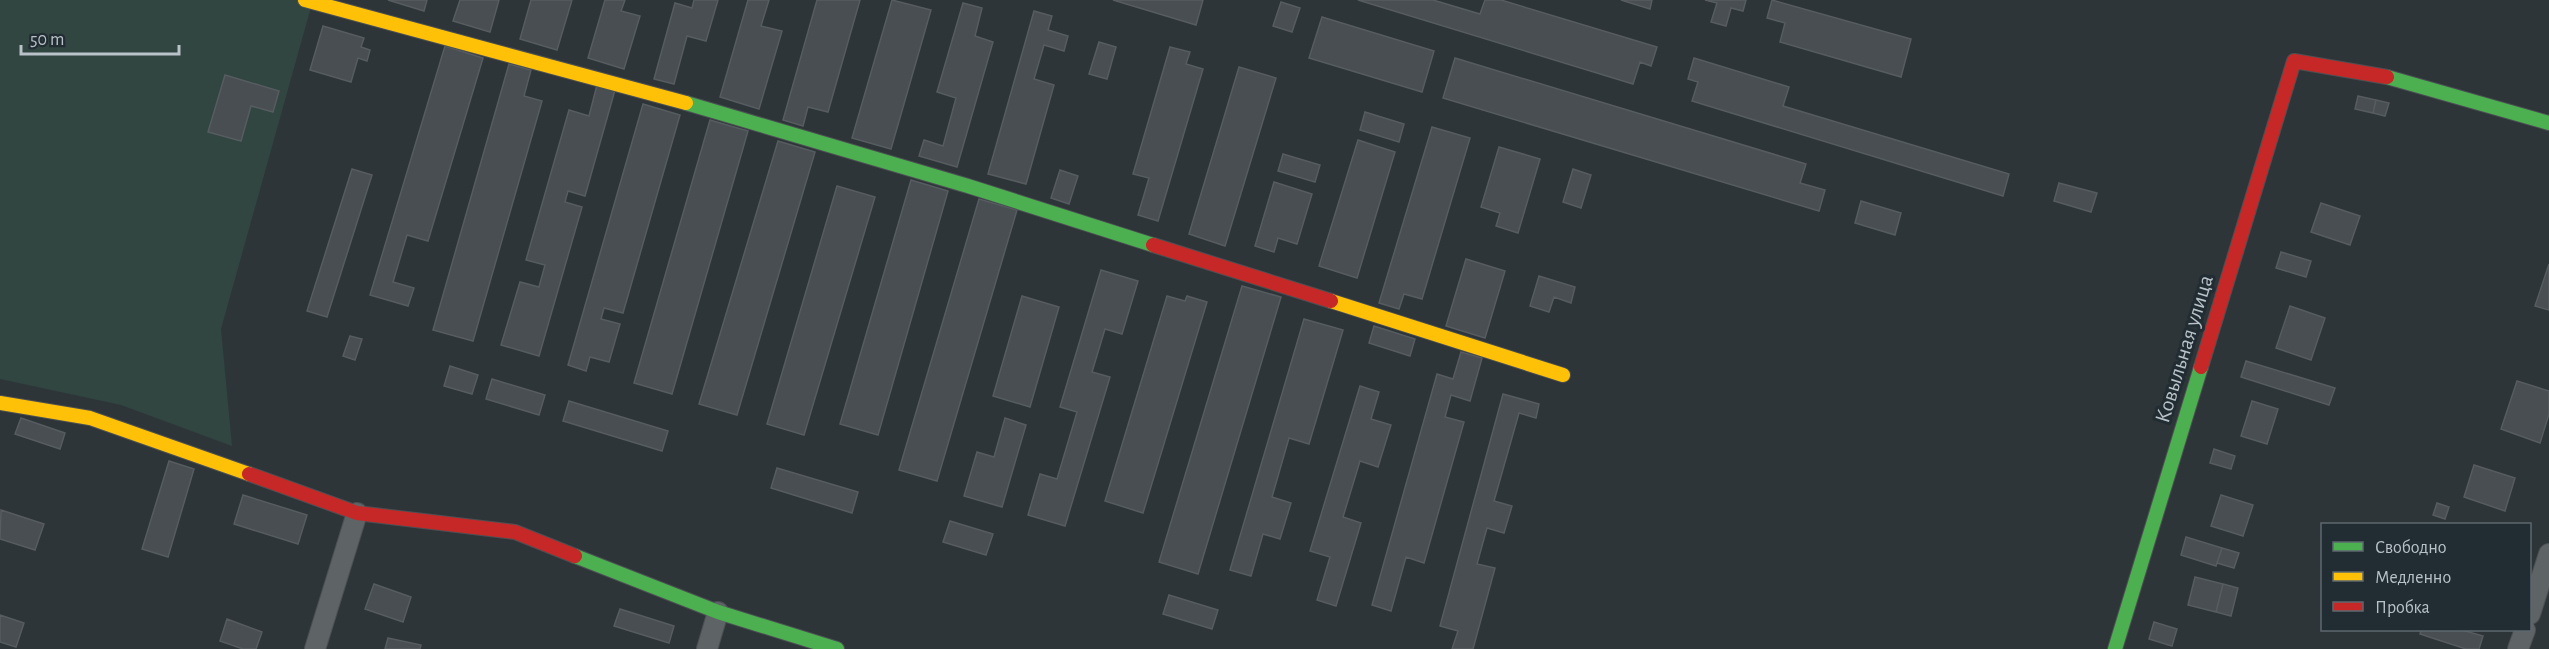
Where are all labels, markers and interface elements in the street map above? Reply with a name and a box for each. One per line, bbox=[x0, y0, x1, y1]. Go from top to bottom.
scale bar bbox=[21, 18, 178, 56]
text: 50 m bbox=[30, 31, 64, 49]
street label: Ковыльная улица bbox=[2151, 272, 2217, 426]
legend bbox=[2321, 523, 2531, 631]
text: Свободно bbox=[2375, 538, 2447, 557]
text: Медленно bbox=[2375, 569, 2451, 587]
text: Пробка bbox=[2375, 598, 2430, 617]

